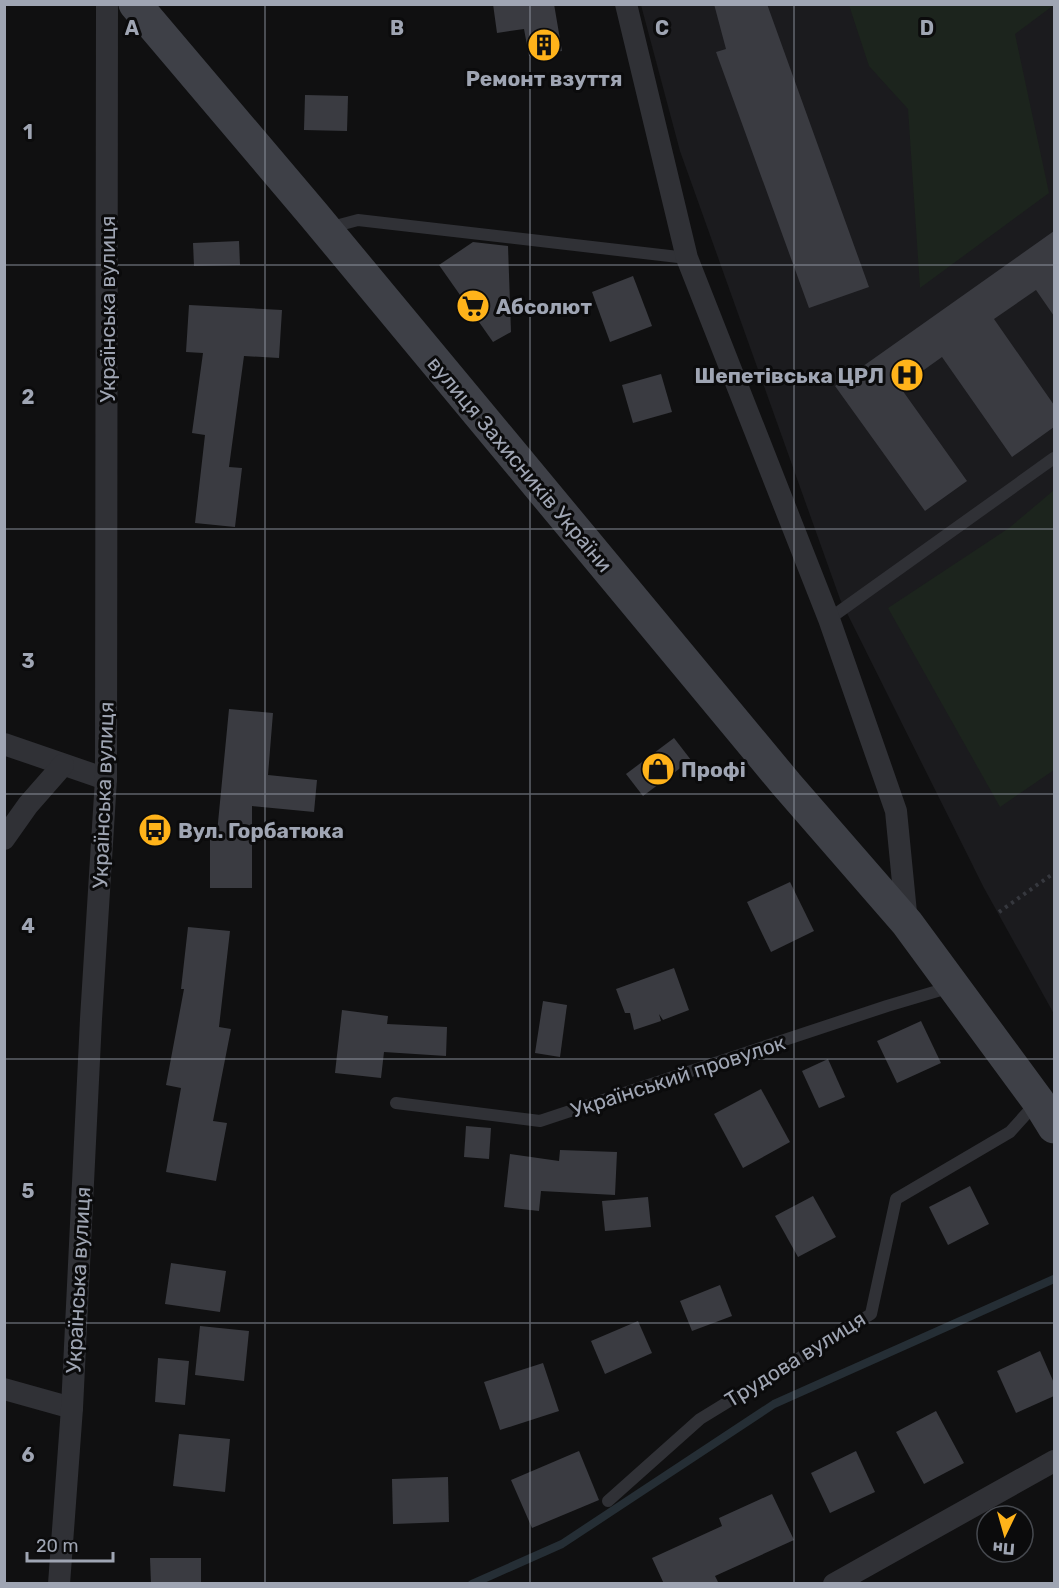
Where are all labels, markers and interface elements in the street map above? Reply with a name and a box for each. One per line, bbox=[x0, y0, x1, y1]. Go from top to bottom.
text: A bbox=[125, 16, 140, 40]
text: B bbox=[390, 16, 404, 40]
text: C bbox=[655, 16, 669, 40]
text: D bbox=[920, 16, 934, 40]
building icon: Ремонт взуття bbox=[526, 27, 562, 63]
place label: Ремонт взуття bbox=[466, 66, 622, 91]
text: 1 bbox=[23, 120, 33, 144]
street label: Українська вулиця bbox=[95, 216, 120, 402]
supermarket icon: Абсолют bbox=[455, 288, 491, 324]
place label: Абсолют bbox=[496, 294, 592, 319]
street label: вулиця Захисників України bbox=[422, 351, 618, 577]
hospital icon: Шепетівська ЦРЛ bbox=[889, 357, 925, 393]
place label: Шепетівська ЦРЛ bbox=[695, 363, 884, 388]
text: 2 bbox=[22, 385, 35, 409]
text: 3 bbox=[21, 649, 35, 673]
street label: Українська вулиця bbox=[87, 701, 119, 889]
shop icon: Профі bbox=[640, 751, 676, 787]
place label: Профі bbox=[681, 757, 746, 782]
bus stop icon: Вул. Горбатюка bbox=[137, 812, 173, 848]
place label: Вул. Горбатюка bbox=[178, 818, 344, 843]
text: 4 bbox=[21, 914, 35, 938]
street label: Український провулок bbox=[568, 1030, 788, 1122]
text: 5 bbox=[22, 1179, 35, 1203]
street label: Українська вулиця bbox=[61, 1186, 95, 1374]
street label: Трудова вулиця bbox=[720, 1306, 870, 1412]
text: 6 bbox=[21, 1443, 35, 1467]
north arrow bbox=[975, 1504, 1035, 1564]
scale bar bbox=[27, 1525, 112, 1563]
text: 20 m bbox=[36, 1535, 78, 1557]
text: Пн bbox=[992, 1538, 1016, 1559]

